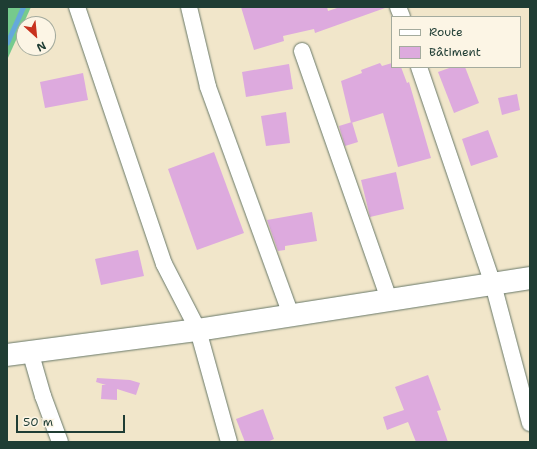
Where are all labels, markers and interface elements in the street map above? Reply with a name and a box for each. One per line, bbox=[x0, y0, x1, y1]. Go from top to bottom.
north arrow bbox=[16, 16, 56, 56]
legend bbox=[391, 16, 521, 68]
text: Route bbox=[429, 24, 463, 40]
text: N bbox=[34, 38, 49, 55]
text: Bâtiment bbox=[429, 44, 481, 60]
scale bar bbox=[18, 407, 127, 433]
text: 50 m bbox=[23, 414, 53, 430]

